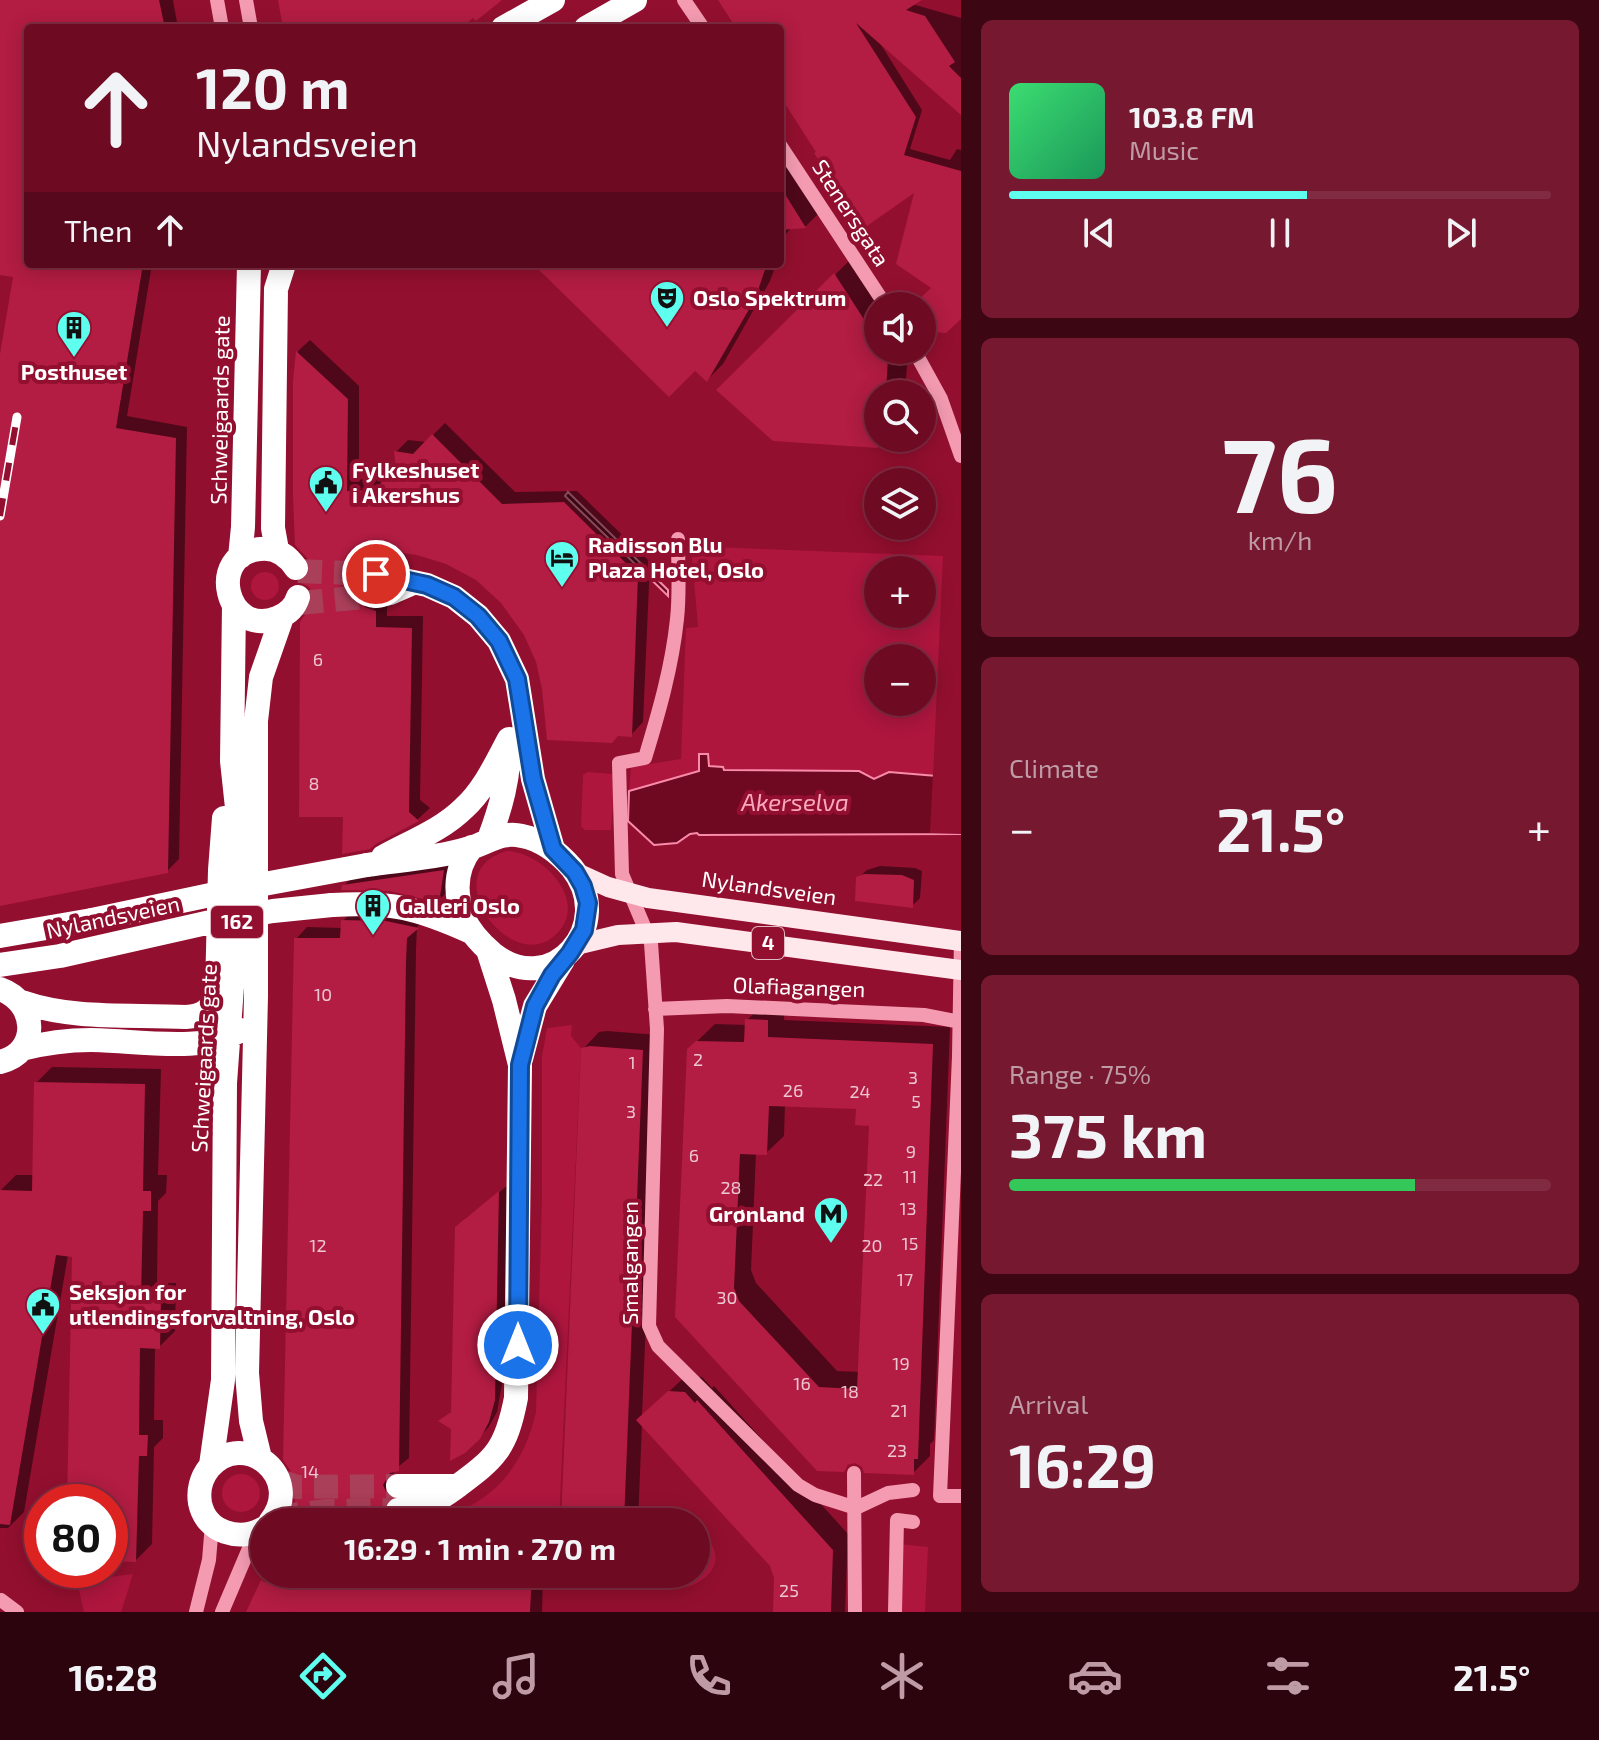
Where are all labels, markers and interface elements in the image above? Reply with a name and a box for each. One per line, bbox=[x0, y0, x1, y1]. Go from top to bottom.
text: 120 m bbox=[196, 53, 350, 120]
icon: ahead bbox=[64, 56, 168, 160]
text: 103.8 FM bbox=[1129, 98, 1255, 134]
text: Nylandsveien bbox=[196, 121, 418, 164]
text: Music bbox=[1129, 134, 1199, 165]
street label: Stenersgata bbox=[808, 154, 896, 271]
icon: ahead bbox=[148, 208, 192, 252]
icon: previous bbox=[1077, 211, 1121, 255]
icon: pause bbox=[1258, 211, 1302, 255]
icon: next bbox=[1439, 211, 1483, 255]
text: Then bbox=[64, 212, 132, 248]
theatre icon: Oslo Spektrum bbox=[648, 279, 686, 329]
place label: Oslo Spektrum bbox=[693, 284, 846, 310]
map controls bbox=[864, 292, 936, 716]
button: sound bbox=[864, 292, 936, 364]
building icon: Posthuset bbox=[55, 309, 93, 359]
street label: Schweigaards gate bbox=[204, 315, 234, 505]
place label: Posthuset bbox=[21, 358, 127, 384]
button: search bbox=[864, 380, 936, 452]
text: 76 bbox=[1222, 409, 1338, 534]
place label: Fylkeshuset i Akershus bbox=[352, 456, 479, 507]
public building icon: Fylkeshuset i Akershus bbox=[307, 464, 345, 514]
button: layers bbox=[864, 468, 936, 540]
text: km/h bbox=[1248, 524, 1312, 555]
place label: Radisson Blu Plaza Hotel, Oslo bbox=[588, 531, 764, 582]
hotel icon: Radisson Blu Plaza Hotel, Oslo bbox=[543, 539, 581, 589]
pin bbox=[342, 540, 410, 608]
icon: arrive bbox=[354, 552, 398, 596]
button: + bbox=[864, 556, 936, 628]
button: − bbox=[864, 644, 936, 716]
house number: 6 bbox=[313, 648, 323, 670]
text: Climate bbox=[1009, 752, 1099, 783]
house number: 8 bbox=[309, 772, 319, 794]
water label: Akerselva bbox=[740, 787, 849, 816]
text: 21.5° bbox=[1216, 792, 1345, 864]
text: − bbox=[1009, 801, 1035, 854]
text: + bbox=[1527, 801, 1551, 854]
street label: Nylandsveien bbox=[700, 865, 838, 909]
building icon: Galleri Oslo bbox=[354, 887, 392, 937]
street label: Nylandsveien bbox=[44, 889, 182, 943]
place label: Galleri Oslo bbox=[399, 892, 520, 918]
road number: 162 bbox=[211, 906, 263, 938]
road number: 4 bbox=[752, 927, 784, 959]
street label: Schweigaards gate bbox=[185, 963, 221, 1153]
street label: Olafiagangen bbox=[732, 971, 866, 1001]
house number: 10 bbox=[314, 983, 332, 1005]
house number: 2 bbox=[693, 1048, 703, 1070]
house number: 1 bbox=[628, 1051, 636, 1073]
text: Range · 75% bbox=[1009, 1058, 1151, 1089]
house number: 3 bbox=[908, 1066, 918, 1088]
house number: 26 bbox=[783, 1079, 803, 1101]
house number: 24 bbox=[849, 1080, 871, 1102]
house number: 5 bbox=[911, 1090, 921, 1112]
text: 375 km bbox=[1009, 1098, 1207, 1170]
house number: 3 bbox=[626, 1100, 636, 1122]
house number: 9 bbox=[906, 1140, 916, 1162]
house number: 6 bbox=[689, 1144, 699, 1166]
house number: 11 bbox=[903, 1165, 917, 1187]
house number: 22 bbox=[863, 1168, 883, 1190]
house number: 28 bbox=[720, 1176, 742, 1198]
metro station icon: Grønland bbox=[812, 1195, 850, 1245]
house number: 13 bbox=[899, 1197, 917, 1219]
place label: Grønland bbox=[709, 1200, 805, 1226]
street label: Smalgangen bbox=[616, 1201, 642, 1325]
house number: 15 bbox=[902, 1232, 918, 1254]
house number: 12 bbox=[309, 1234, 327, 1256]
house number: 20 bbox=[862, 1234, 882, 1256]
house number: 17 bbox=[897, 1268, 913, 1290]
place label: Seksjon for utlendingsforvaltning, Oslo bbox=[69, 1278, 355, 1329]
public building icon: Seksjon for utlendingsforvaltning, Oslo bbox=[24, 1286, 62, 1336]
house number: 30 bbox=[717, 1286, 737, 1308]
position arrow bbox=[476, 1303, 560, 1387]
house number: 19 bbox=[892, 1352, 910, 1374]
house number: 16 bbox=[793, 1372, 811, 1394]
house number: 18 bbox=[841, 1380, 859, 1402]
text: Arrival bbox=[1009, 1388, 1088, 1419]
house number: 21 bbox=[890, 1399, 908, 1421]
text: 16:29 bbox=[1009, 1428, 1156, 1500]
house number: 23 bbox=[887, 1439, 907, 1461]
house number: 14 bbox=[301, 1460, 319, 1482]
speed limit sign: 80 bbox=[24, 1484, 128, 1588]
text: 16:29 · 1 min · 270 m bbox=[344, 1530, 616, 1566]
house number: 25 bbox=[779, 1579, 799, 1601]
icon: directions bbox=[295, 1648, 351, 1704]
icon: music bbox=[488, 1648, 544, 1704]
icon: phone bbox=[681, 1648, 737, 1704]
icon: climate bbox=[874, 1648, 930, 1704]
icon: car bbox=[1067, 1648, 1123, 1704]
icon: filters bbox=[1260, 1648, 1316, 1704]
text: 16:28 bbox=[69, 1655, 158, 1698]
text: 21.5° bbox=[1453, 1655, 1530, 1698]

